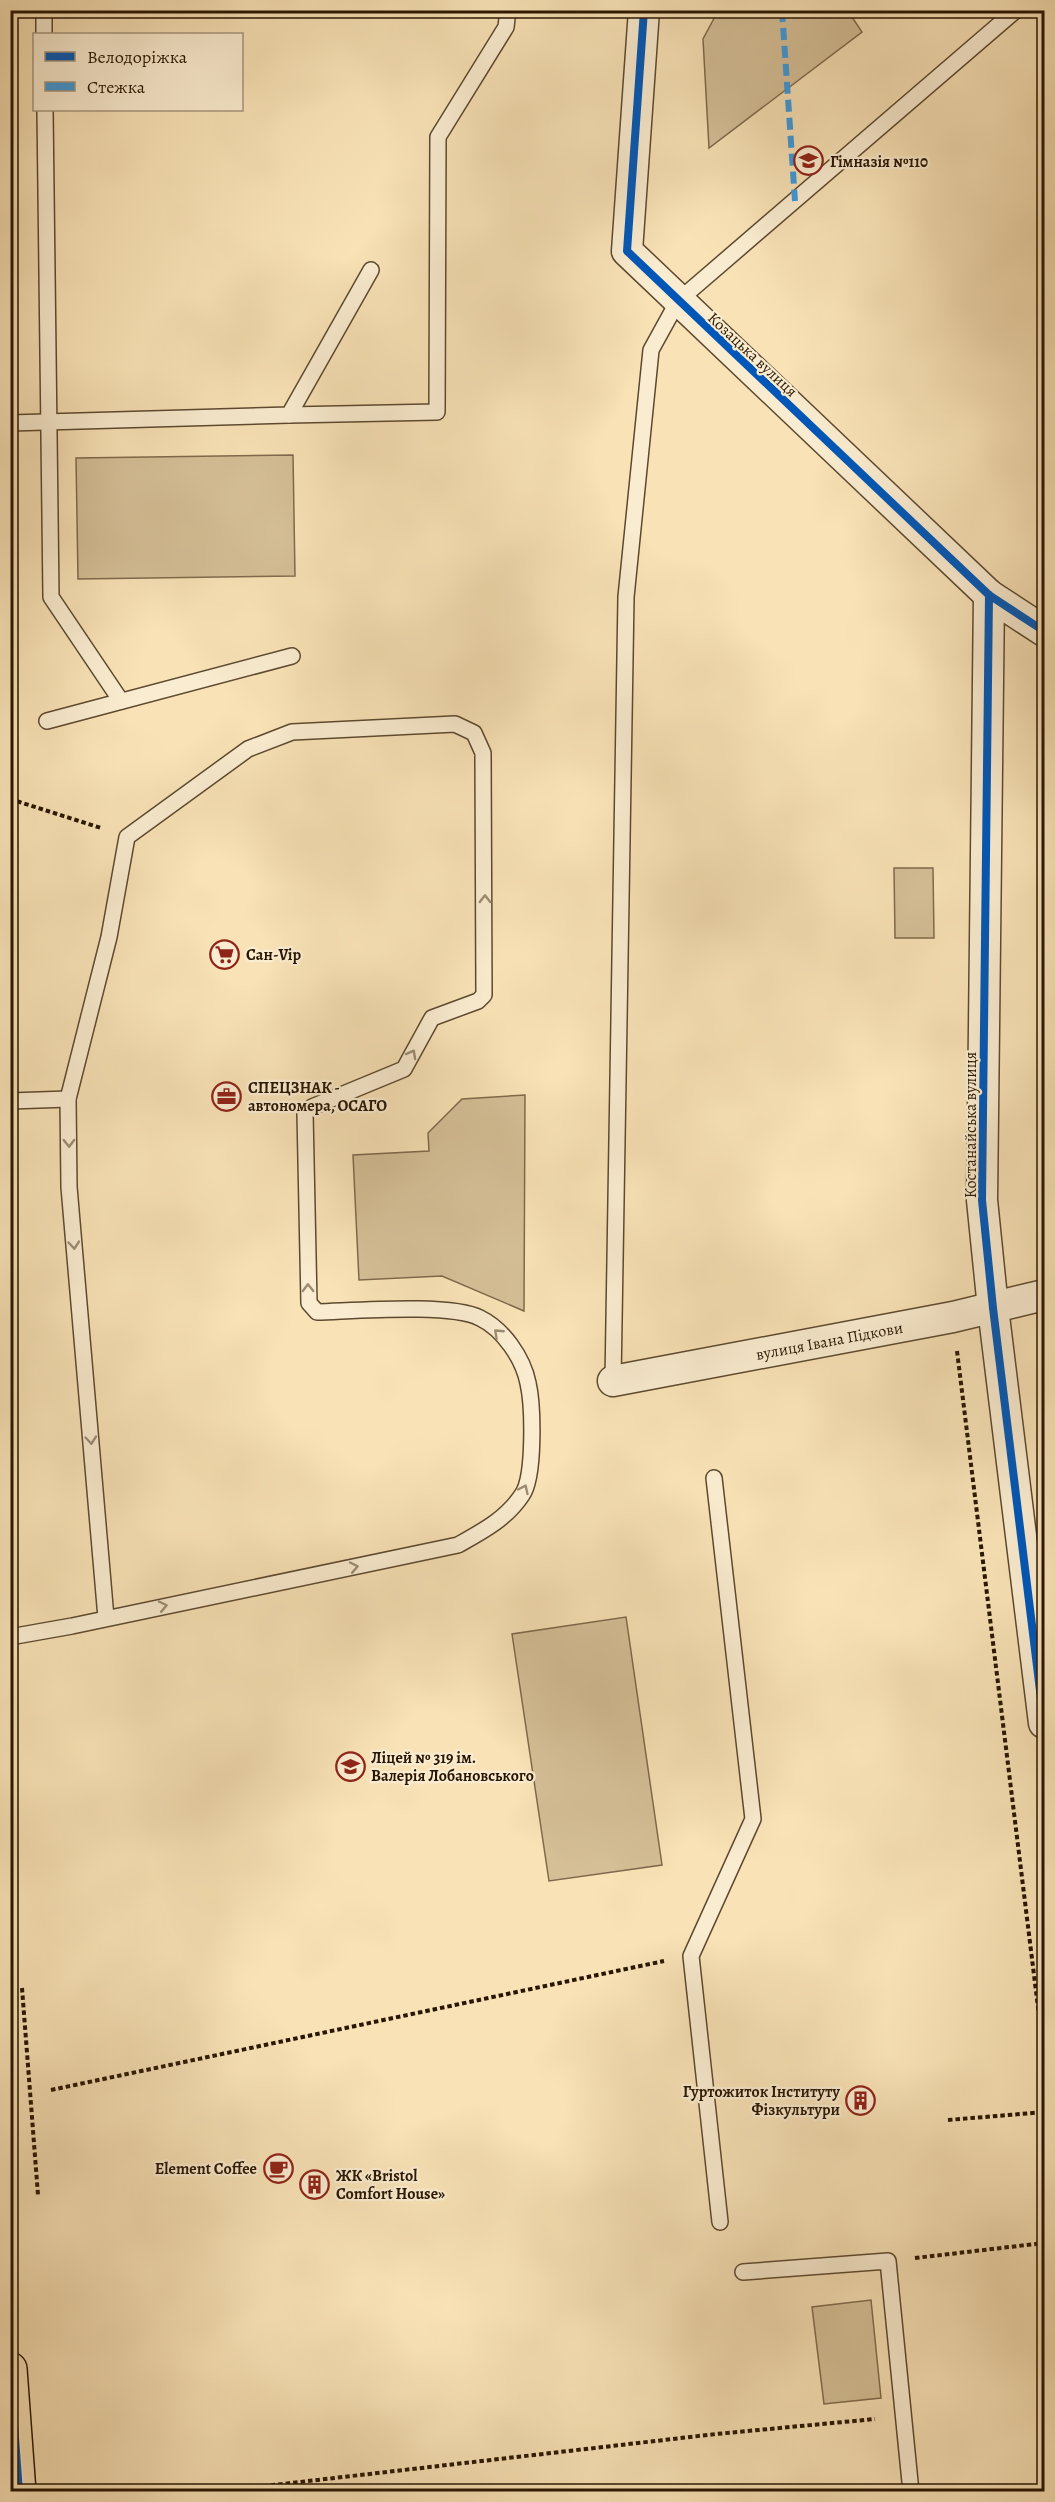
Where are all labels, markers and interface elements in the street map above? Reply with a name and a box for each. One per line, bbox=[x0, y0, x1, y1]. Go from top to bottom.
legend bbox=[33, 33, 243, 111]
text: Велодоріжка bbox=[87, 45, 188, 69]
text: Стежка bbox=[87, 75, 146, 99]
school or university icon: Гімназія №110 bbox=[793, 145, 825, 177]
place label: Гімназія №110 bbox=[830, 151, 928, 173]
street label: Козацька вулиця bbox=[703, 307, 802, 402]
one-way arrow bbox=[479, 895, 491, 904]
supermarket icon: Сан-Vip bbox=[209, 938, 241, 970]
place label: Сан-Vip bbox=[246, 944, 301, 966]
one-way arrow bbox=[405, 1050, 416, 1061]
street label: Костанайська вулиця bbox=[960, 1051, 982, 1198]
place label: СПЕЦЗНАК - автономера, ОСАГО bbox=[248, 1077, 387, 1117]
office icon: СПЕЦЗНАК - автономера, ОСАГО bbox=[211, 1080, 243, 1112]
one-way arrow bbox=[63, 1138, 75, 1147]
one-way arrow bbox=[67, 1241, 80, 1250]
one-way arrow bbox=[302, 1283, 314, 1292]
street label: вулиця Івана Підкови bbox=[754, 1317, 905, 1366]
one-way arrow bbox=[495, 1329, 505, 1340]
one-way arrow bbox=[84, 1435, 97, 1444]
one-way arrow bbox=[516, 1484, 528, 1495]
one-way arrow bbox=[348, 1561, 358, 1574]
one-way arrow bbox=[158, 1600, 168, 1613]
place label: Ліцей № 319 ім. Валерія Лобановського bbox=[371, 1747, 534, 1787]
school or university icon: Ліцей № 319 ім. Валерія Лобановського bbox=[334, 1750, 366, 1782]
place label: Гуртожиток Інституту Фізкультури bbox=[683, 2081, 840, 2121]
building icon: Гуртожиток Інституту Фізкультури bbox=[845, 2084, 877, 2116]
cafe icon: Element Coffee bbox=[262, 2152, 294, 2184]
place label: Element Coffee bbox=[155, 2158, 257, 2180]
place label: ЖК «Bristol Comfort House» bbox=[336, 2165, 445, 2205]
building icon: ЖК «Bristol Comfort House» bbox=[299, 2168, 331, 2200]

